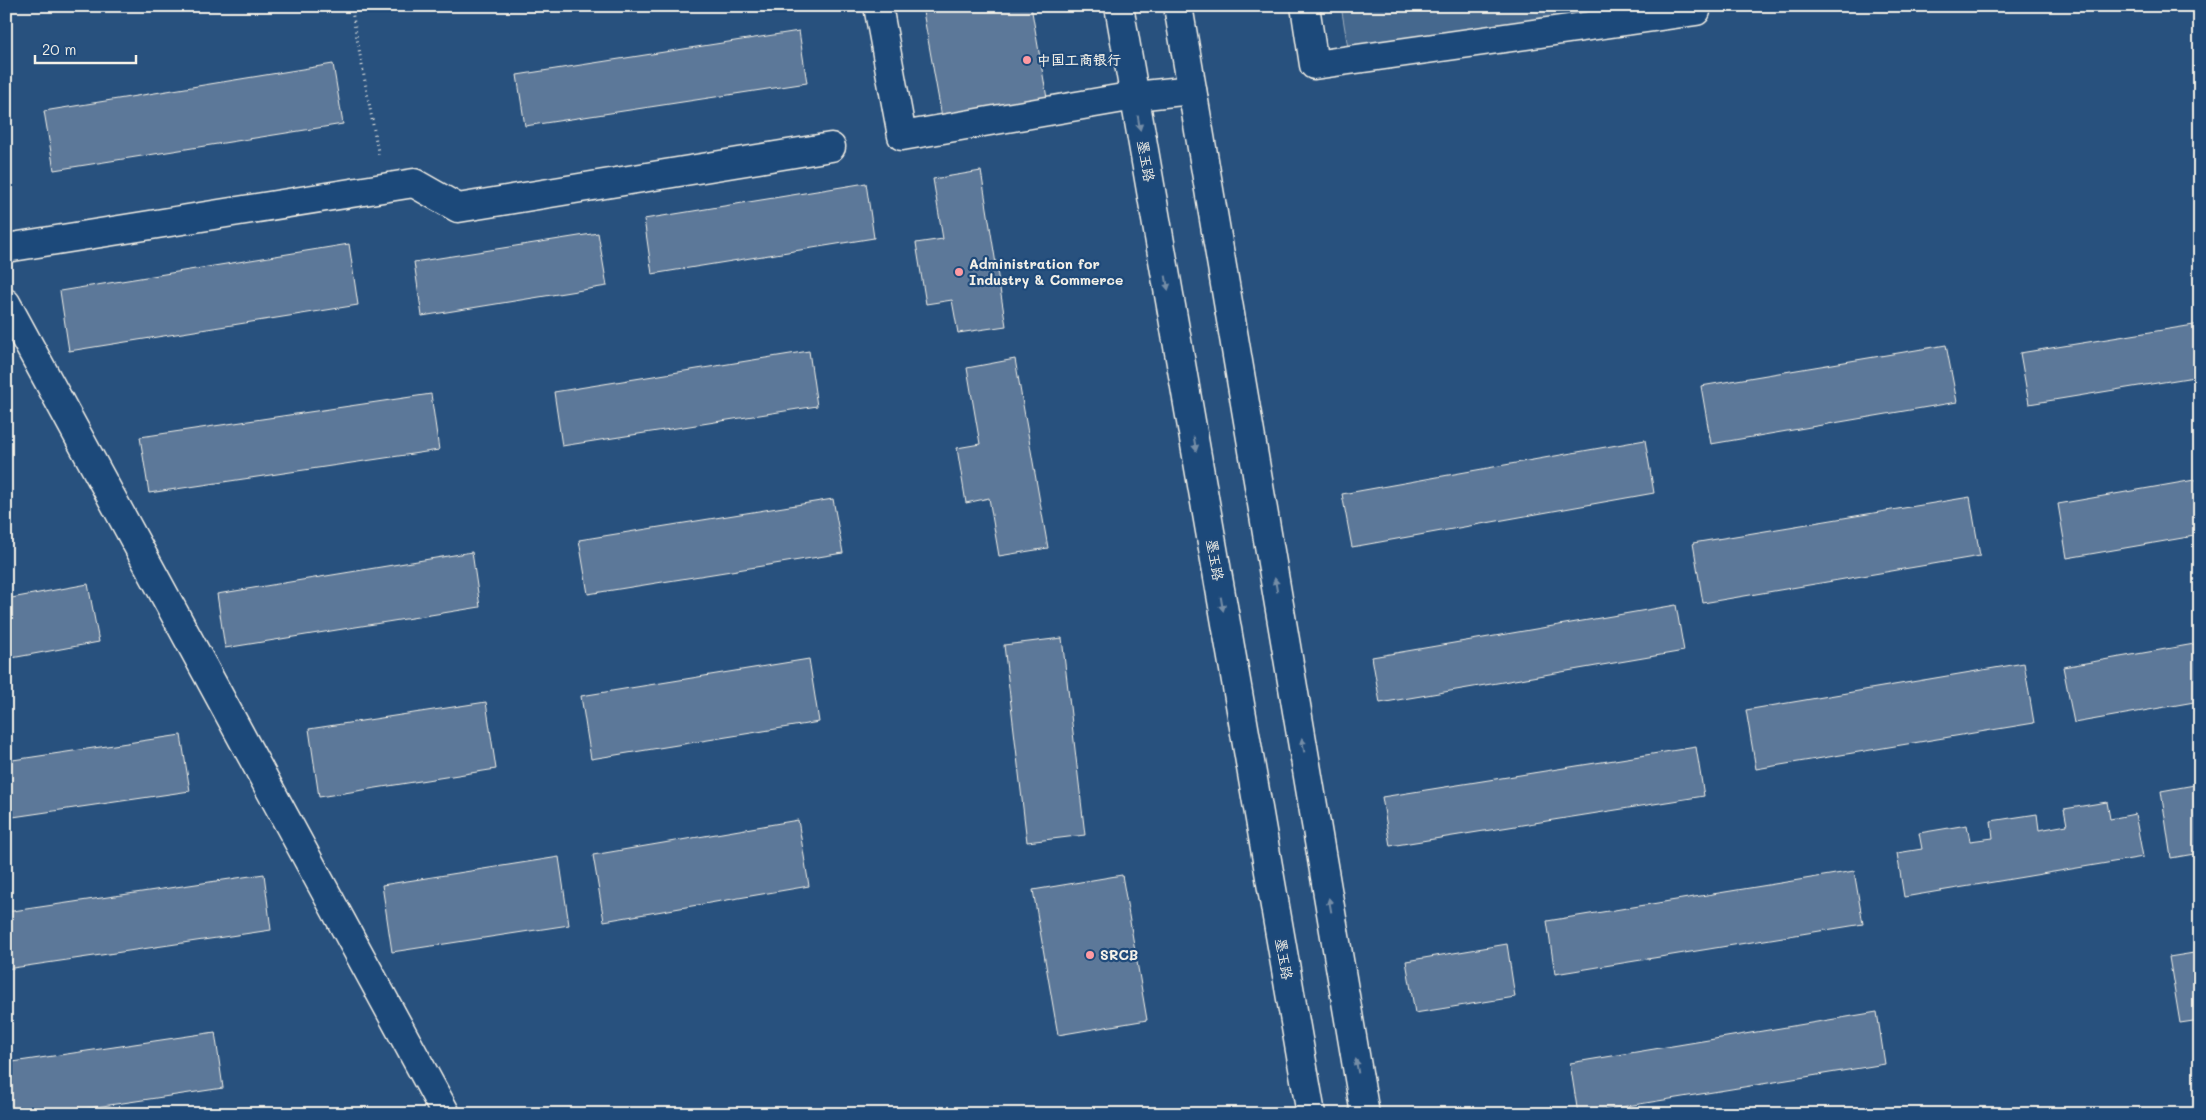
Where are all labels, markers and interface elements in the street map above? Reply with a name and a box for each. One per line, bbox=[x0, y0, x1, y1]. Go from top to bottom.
scale bar bbox=[35, 32, 136, 64]
text: 20 m bbox=[42, 39, 76, 59]
place label: 中国工商银行 bbox=[1037, 50, 1121, 69]
marker: 中国工商银行 bbox=[1021, 54, 1033, 66]
one-way arrow bbox=[1136, 116, 1144, 132]
street label: 墨玉路 bbox=[1133, 139, 1159, 183]
place label: Administration for Industry & Commerce bbox=[969, 254, 1123, 289]
marker: Administration for Industry & Commerce bbox=[953, 266, 965, 278]
one-way arrow bbox=[1164, 276, 1172, 292]
one-way arrow bbox=[1191, 436, 1199, 452]
street label: 墨玉路 bbox=[1202, 538, 1228, 582]
one-way arrow bbox=[1271, 577, 1279, 593]
one-way arrow bbox=[1219, 596, 1227, 612]
one-way arrow bbox=[1298, 737, 1306, 753]
one-way arrow bbox=[1325, 897, 1333, 913]
street label: 墨玉路 bbox=[1271, 937, 1297, 981]
place label: SRCB bbox=[1100, 945, 1138, 964]
marker: SRCB bbox=[1084, 949, 1096, 961]
one-way arrow bbox=[1352, 1057, 1360, 1073]

